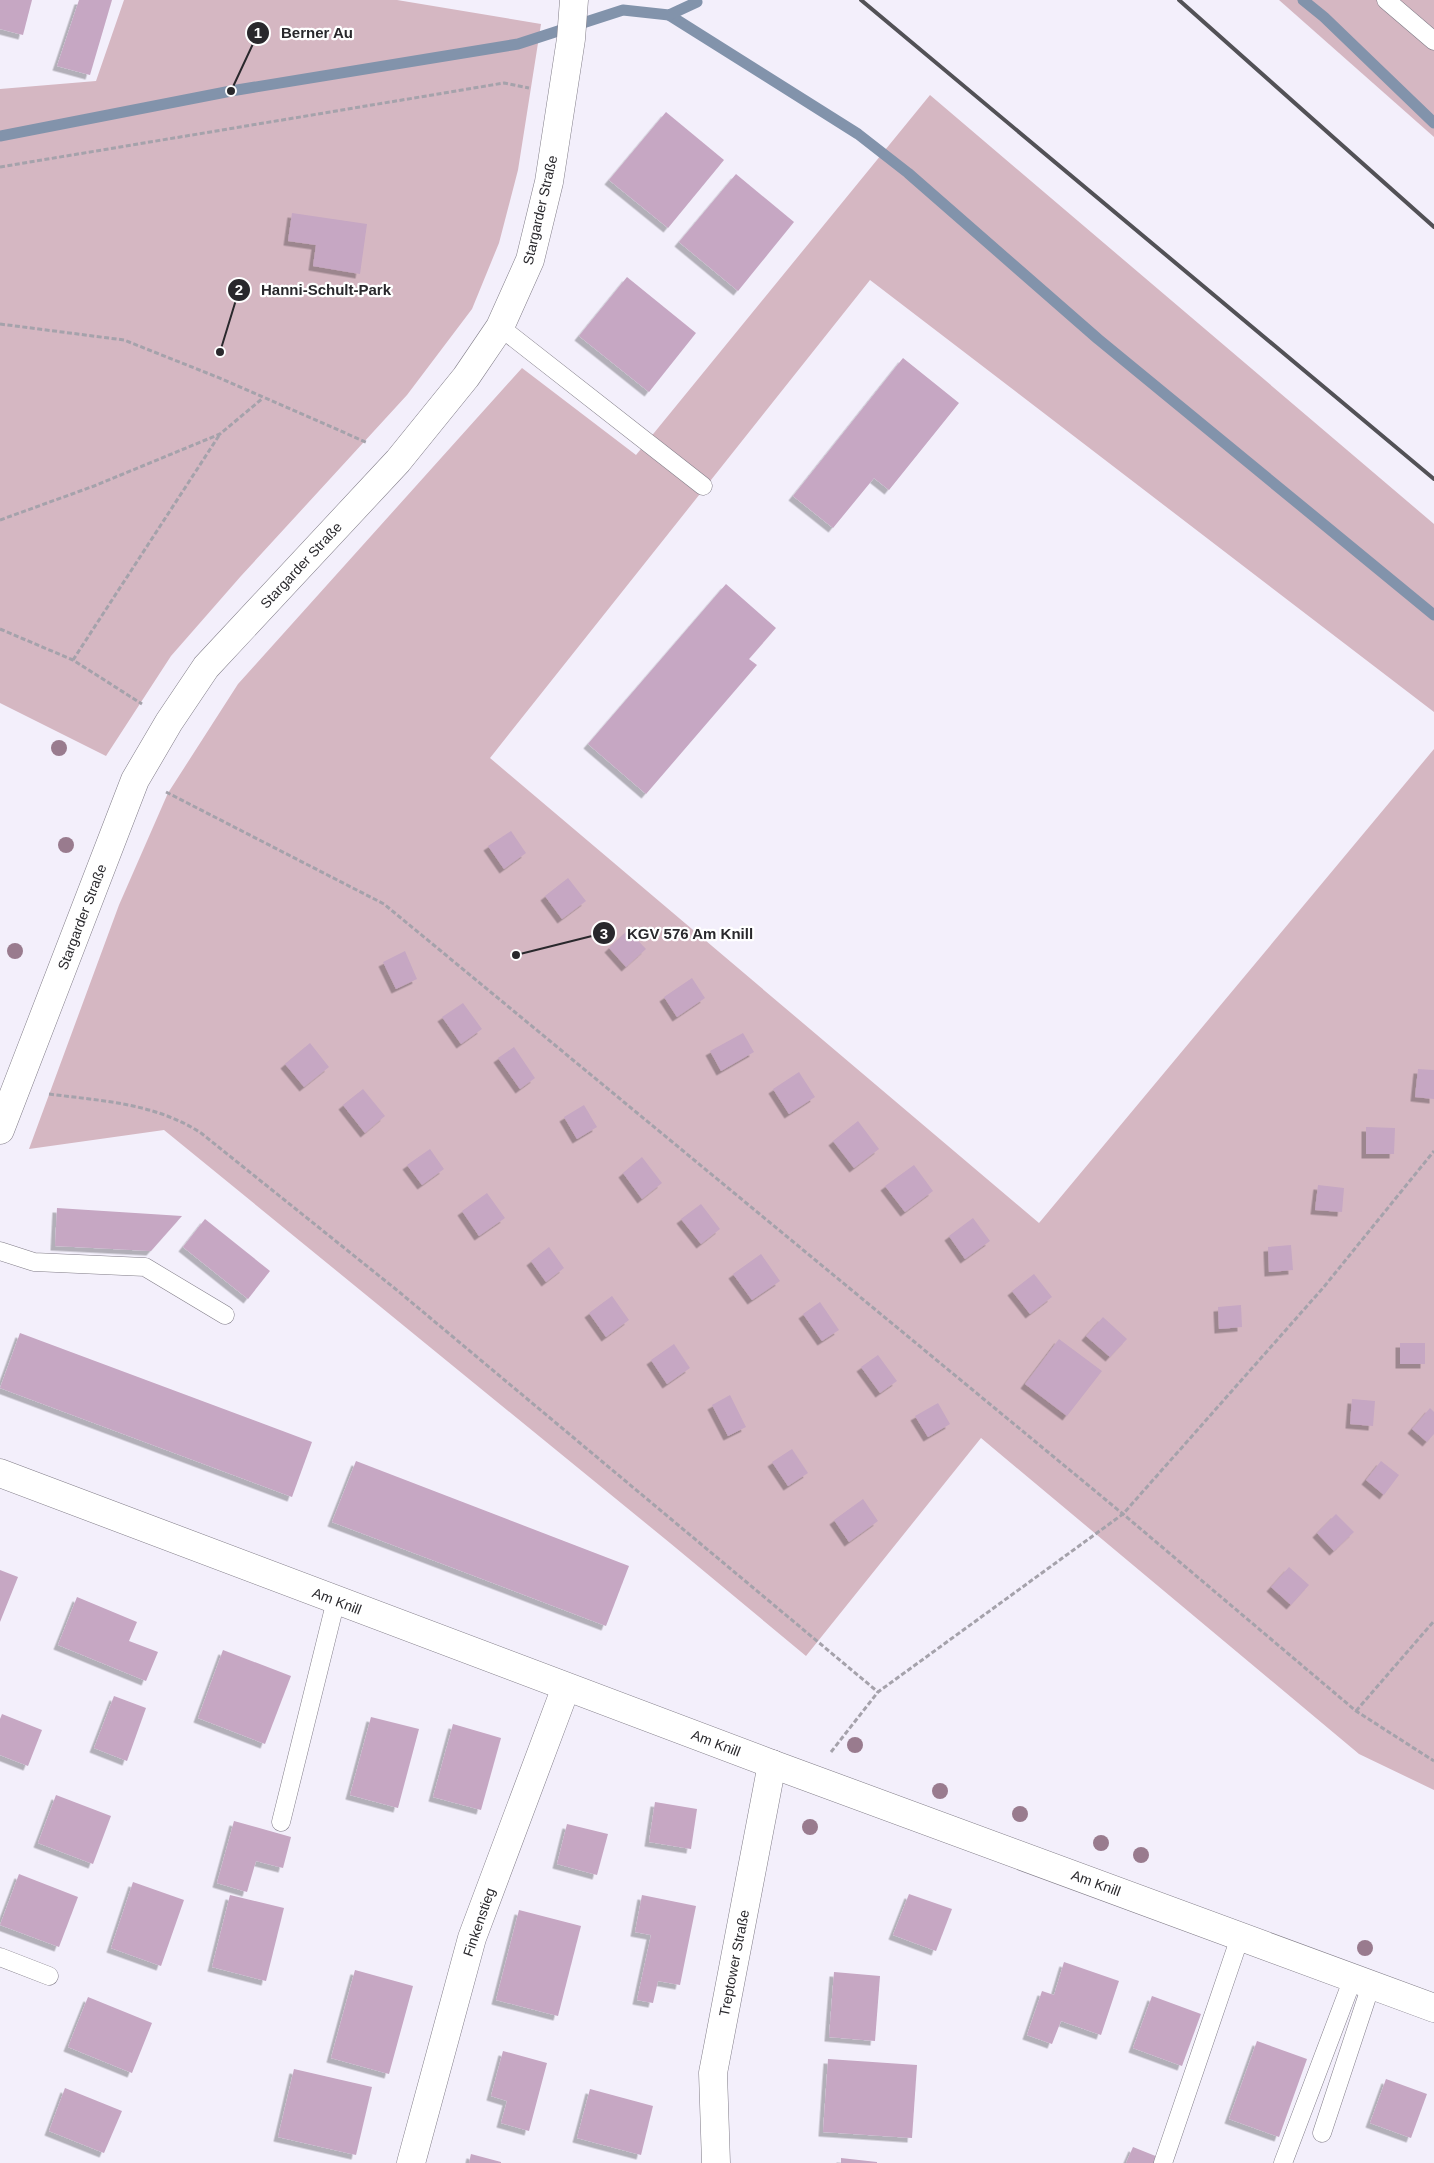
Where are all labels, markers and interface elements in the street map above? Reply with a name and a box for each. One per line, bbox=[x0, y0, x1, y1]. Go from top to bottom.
callout: Berner Au bbox=[245, 18, 363, 48]
text: 1 bbox=[254, 24, 262, 41]
text: Berner Au bbox=[281, 24, 353, 41]
street label: Stargarder Straße bbox=[520, 153, 560, 266]
callout: Hanni-Schult-Park bbox=[226, 275, 401, 305]
text: 2 bbox=[235, 281, 243, 298]
text: Hanni-Schult-Park bbox=[261, 281, 392, 298]
street label: Stargarder Straße bbox=[257, 518, 345, 611]
street label: Stargarder Straße bbox=[54, 862, 110, 972]
callout: KGV 576 Am Knill bbox=[591, 918, 763, 948]
text: 3 bbox=[600, 925, 608, 942]
text: KGV 576 Am Knill bbox=[627, 925, 753, 942]
street label: Am Knill bbox=[310, 1584, 364, 1618]
street label: Am Knill bbox=[689, 1726, 743, 1760]
street label: Am Knill bbox=[1069, 1867, 1123, 1899]
street label: Finkenstieg bbox=[460, 1886, 498, 1958]
street label: Treptower Straße bbox=[716, 1908, 752, 2018]

